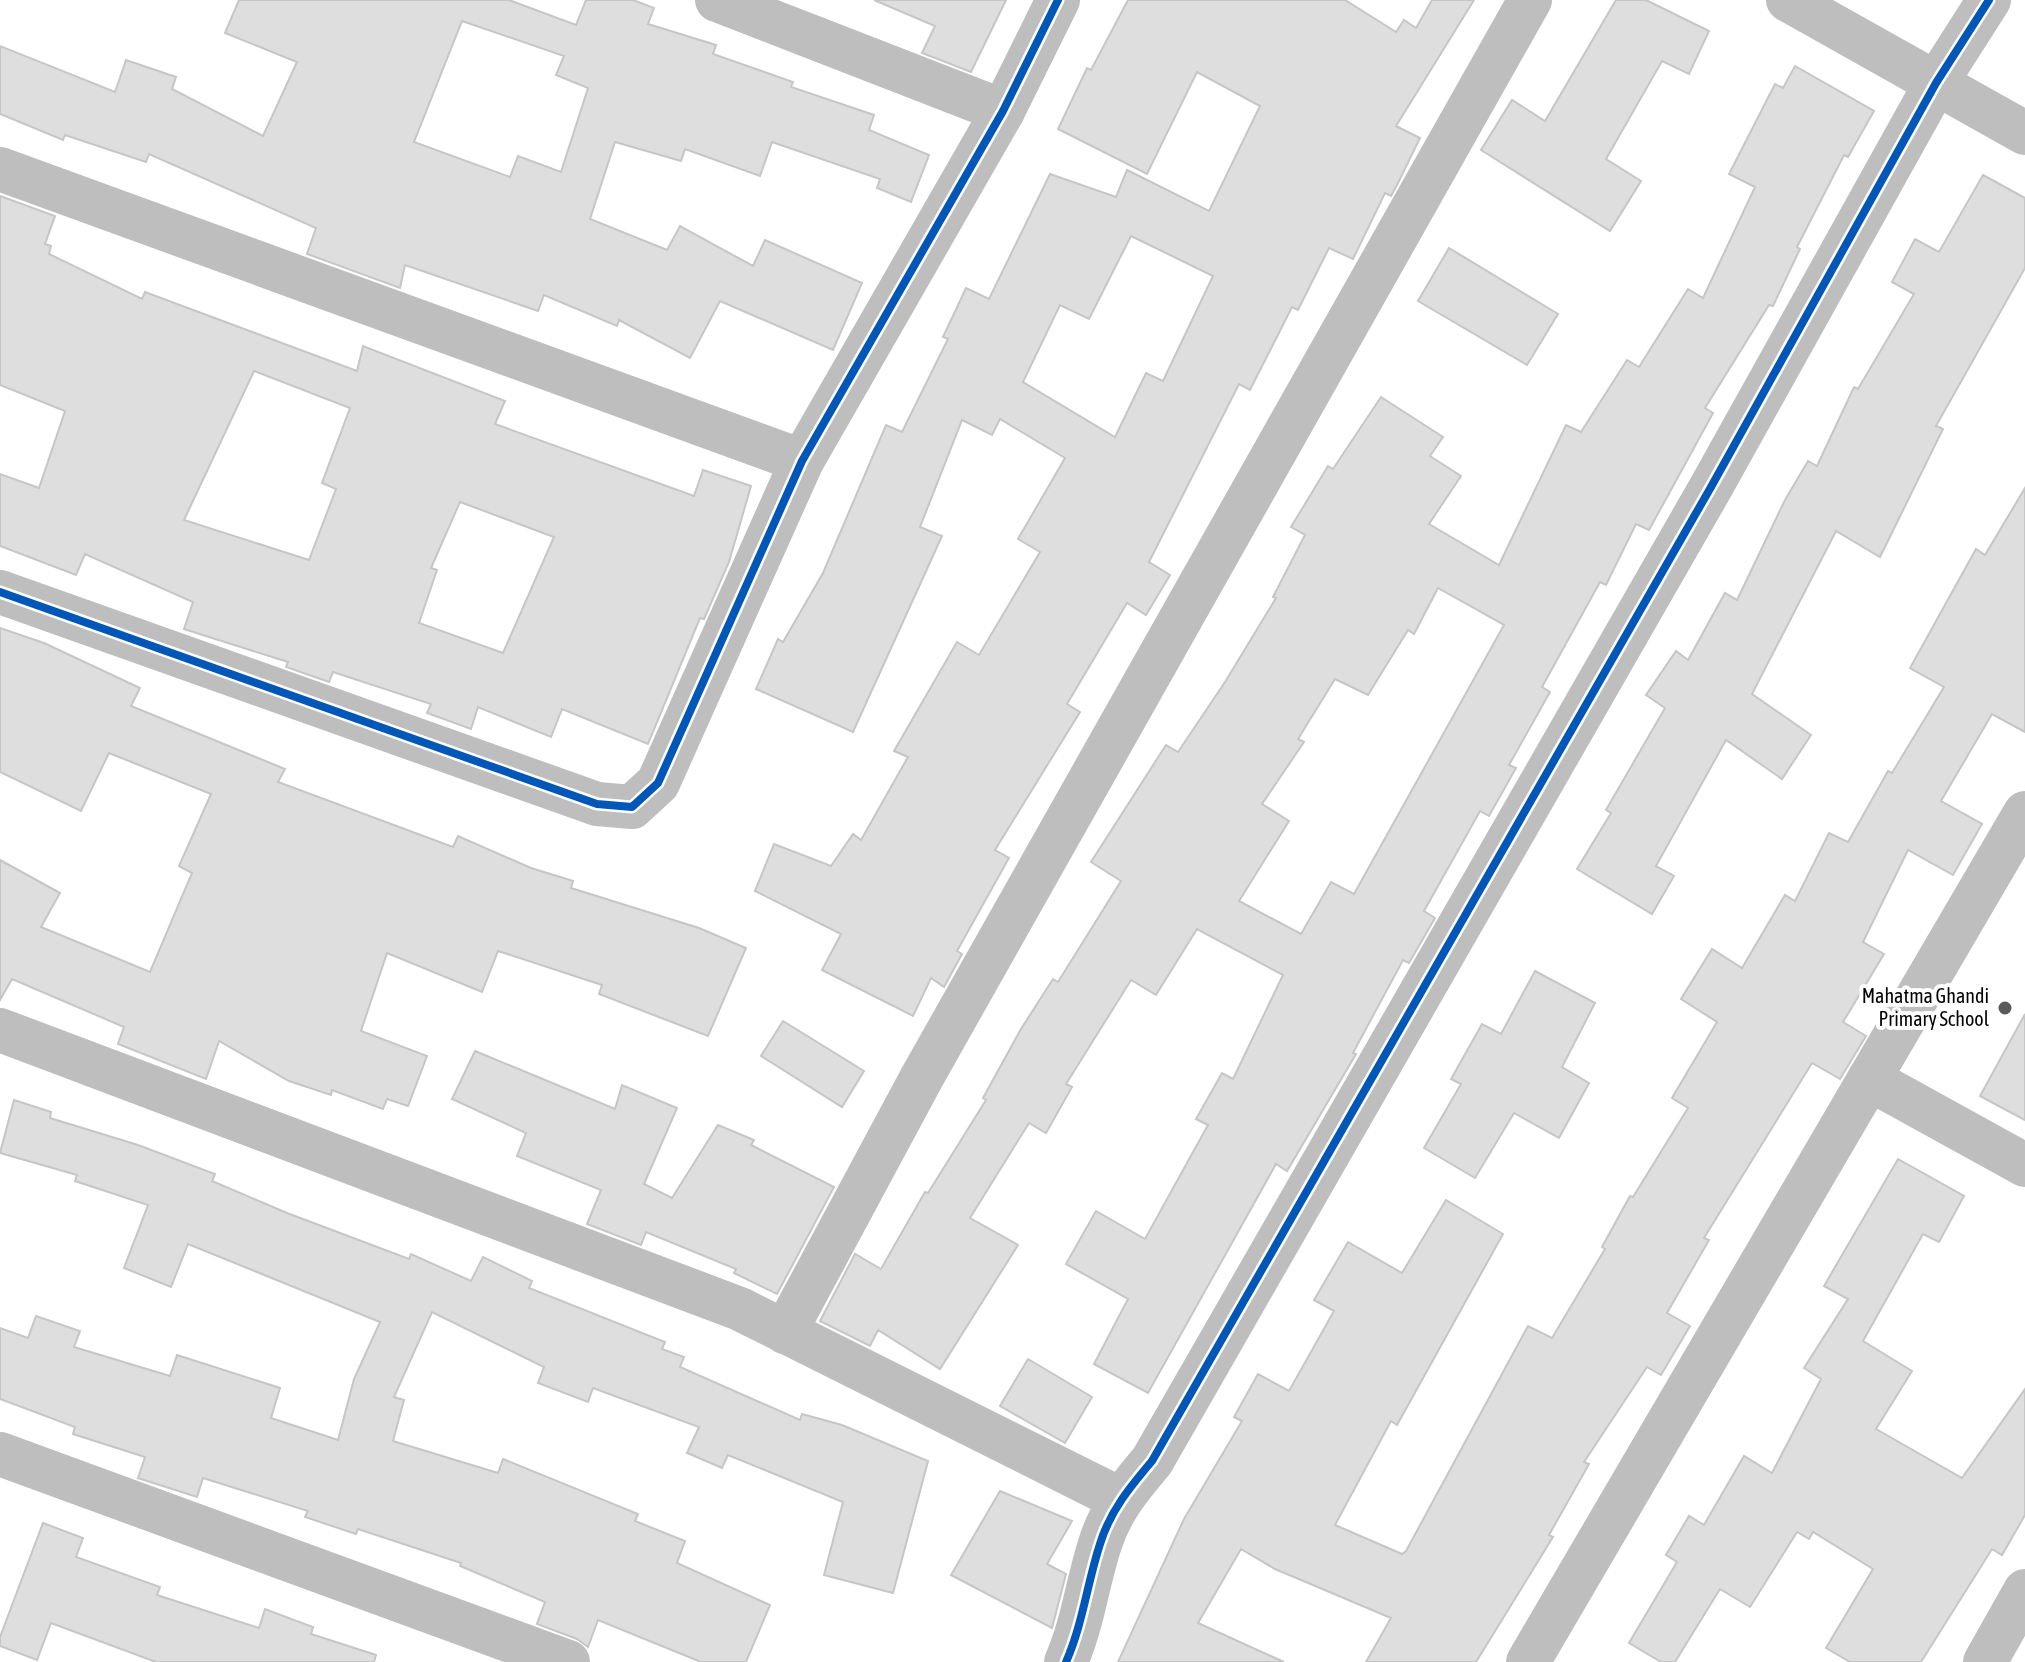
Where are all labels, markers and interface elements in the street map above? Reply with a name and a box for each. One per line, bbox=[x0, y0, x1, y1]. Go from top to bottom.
place label: Mahatma Ghandi Primary School bbox=[1862, 984, 1990, 1030]
marker: Mahatma Ghandi Primary School bbox=[1996, 999, 2014, 1017]

